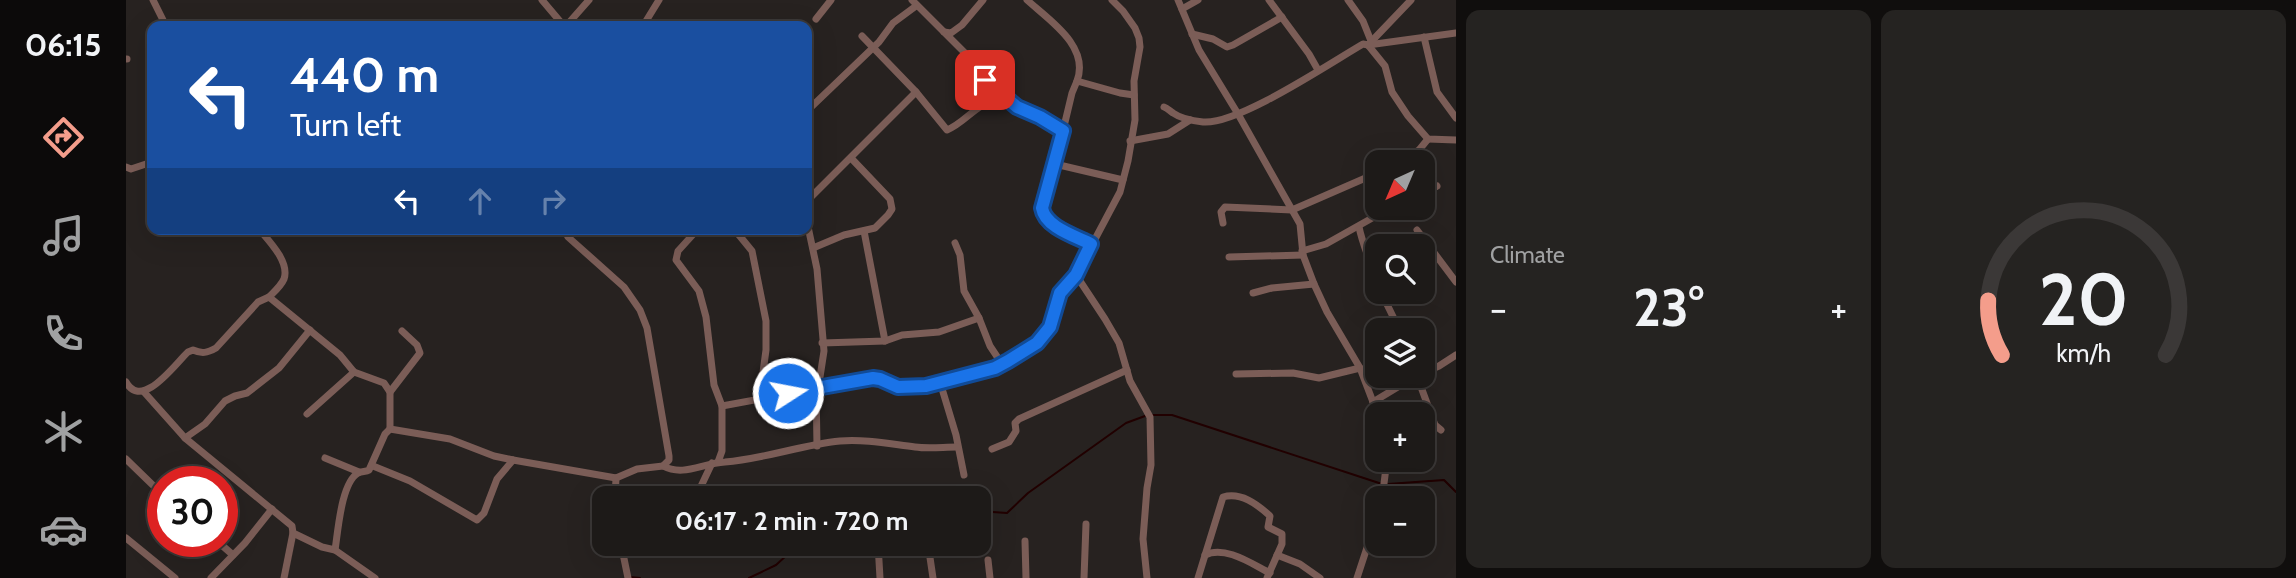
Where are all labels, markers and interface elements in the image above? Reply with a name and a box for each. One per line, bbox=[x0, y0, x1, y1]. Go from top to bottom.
text: 06:15 bbox=[25, 25, 101, 64]
text: 440 m bbox=[290, 45, 439, 104]
icon: left bbox=[175, 49, 266, 140]
pin bbox=[955, 50, 1015, 110]
icon: arrive bbox=[966, 61, 1004, 99]
text: Turn left bbox=[290, 105, 401, 144]
icon: directions bbox=[39, 113, 88, 162]
north arrow bbox=[1365, 150, 1435, 220]
map controls bbox=[1365, 150, 1435, 556]
icon: left bbox=[388, 182, 426, 220]
icon: ahead bbox=[461, 182, 499, 220]
icon: right bbox=[534, 182, 572, 220]
icon: music bbox=[39, 211, 88, 260]
button: search bbox=[1365, 234, 1435, 304]
text: Climate bbox=[1490, 241, 1565, 269]
text: 20 bbox=[2039, 255, 2128, 343]
text: 23° bbox=[1633, 276, 1704, 339]
text: − bbox=[1490, 285, 1507, 332]
text: + bbox=[1830, 285, 1847, 332]
icon: phone bbox=[39, 309, 88, 358]
button: layers bbox=[1365, 318, 1435, 388]
text: km/h bbox=[2056, 338, 2111, 368]
position arrow bbox=[751, 356, 825, 430]
button: + bbox=[1365, 402, 1435, 472]
icon: climate bbox=[39, 407, 88, 456]
speed limit sign: 30 bbox=[147, 466, 238, 557]
button: − bbox=[1365, 486, 1435, 556]
icon: car bbox=[39, 505, 88, 554]
text: 06:17 · 2 min · 720 m bbox=[675, 505, 908, 537]

